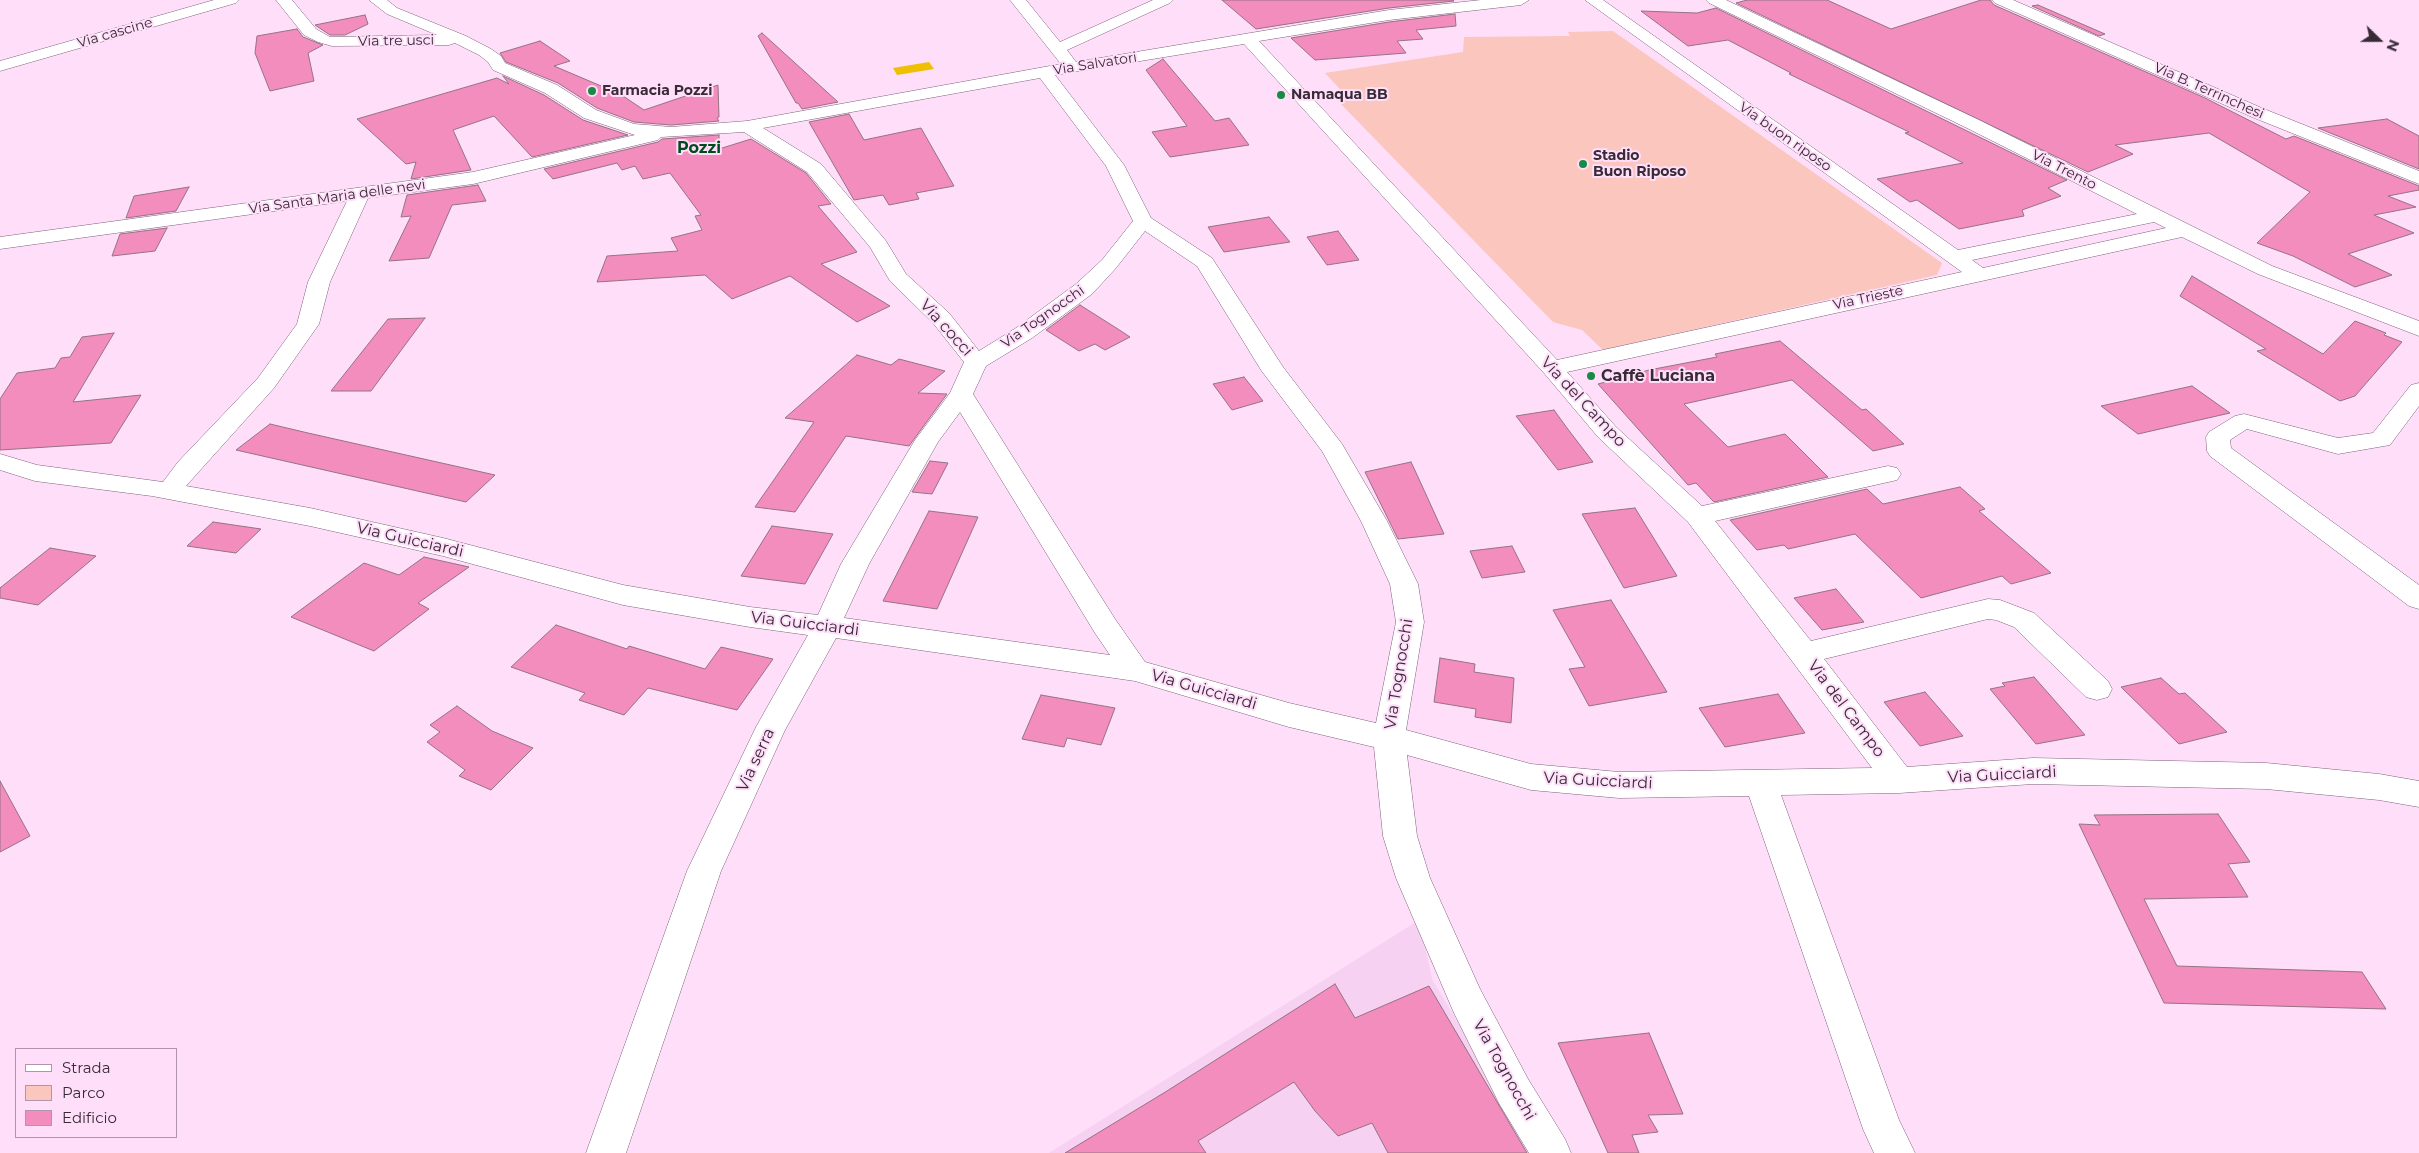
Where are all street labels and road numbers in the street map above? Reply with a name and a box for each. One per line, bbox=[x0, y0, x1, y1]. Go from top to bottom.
street label: Via cascine bbox=[75, 14, 155, 52]
street label: Via tre usci bbox=[358, 32, 434, 50]
street label: Via Salvatori bbox=[1052, 49, 1138, 79]
street label: Via B. Terrinchesi bbox=[2151, 59, 2267, 123]
street label: Via buon riposo bbox=[1735, 99, 1835, 175]
street label: Via Trento bbox=[2029, 146, 2099, 194]
street label: Via Santa Maria delle nevi bbox=[247, 176, 427, 218]
street label: Via Tognocchi bbox=[998, 282, 1088, 352]
street label: Via Trieste bbox=[1831, 282, 1905, 314]
street label: Via cocci bbox=[916, 296, 976, 360]
street label: Via del Campo bbox=[1536, 353, 1630, 451]
street label: Via Guicciardi bbox=[355, 518, 465, 562]
street label: Via Guicciardi bbox=[750, 608, 860, 640]
street label: Via Tognocchi bbox=[1381, 617, 1417, 731]
street label: Via del Campo bbox=[1803, 657, 1889, 761]
street label: Via Guicciardi bbox=[1149, 666, 1259, 714]
street label: Via serra bbox=[733, 725, 779, 795]
street label: Via Guicciardi bbox=[1947, 763, 2057, 787]
street label: Via Guicciardi bbox=[1543, 769, 1653, 793]
street label: Via Tognocchi bbox=[1468, 1016, 1540, 1124]

